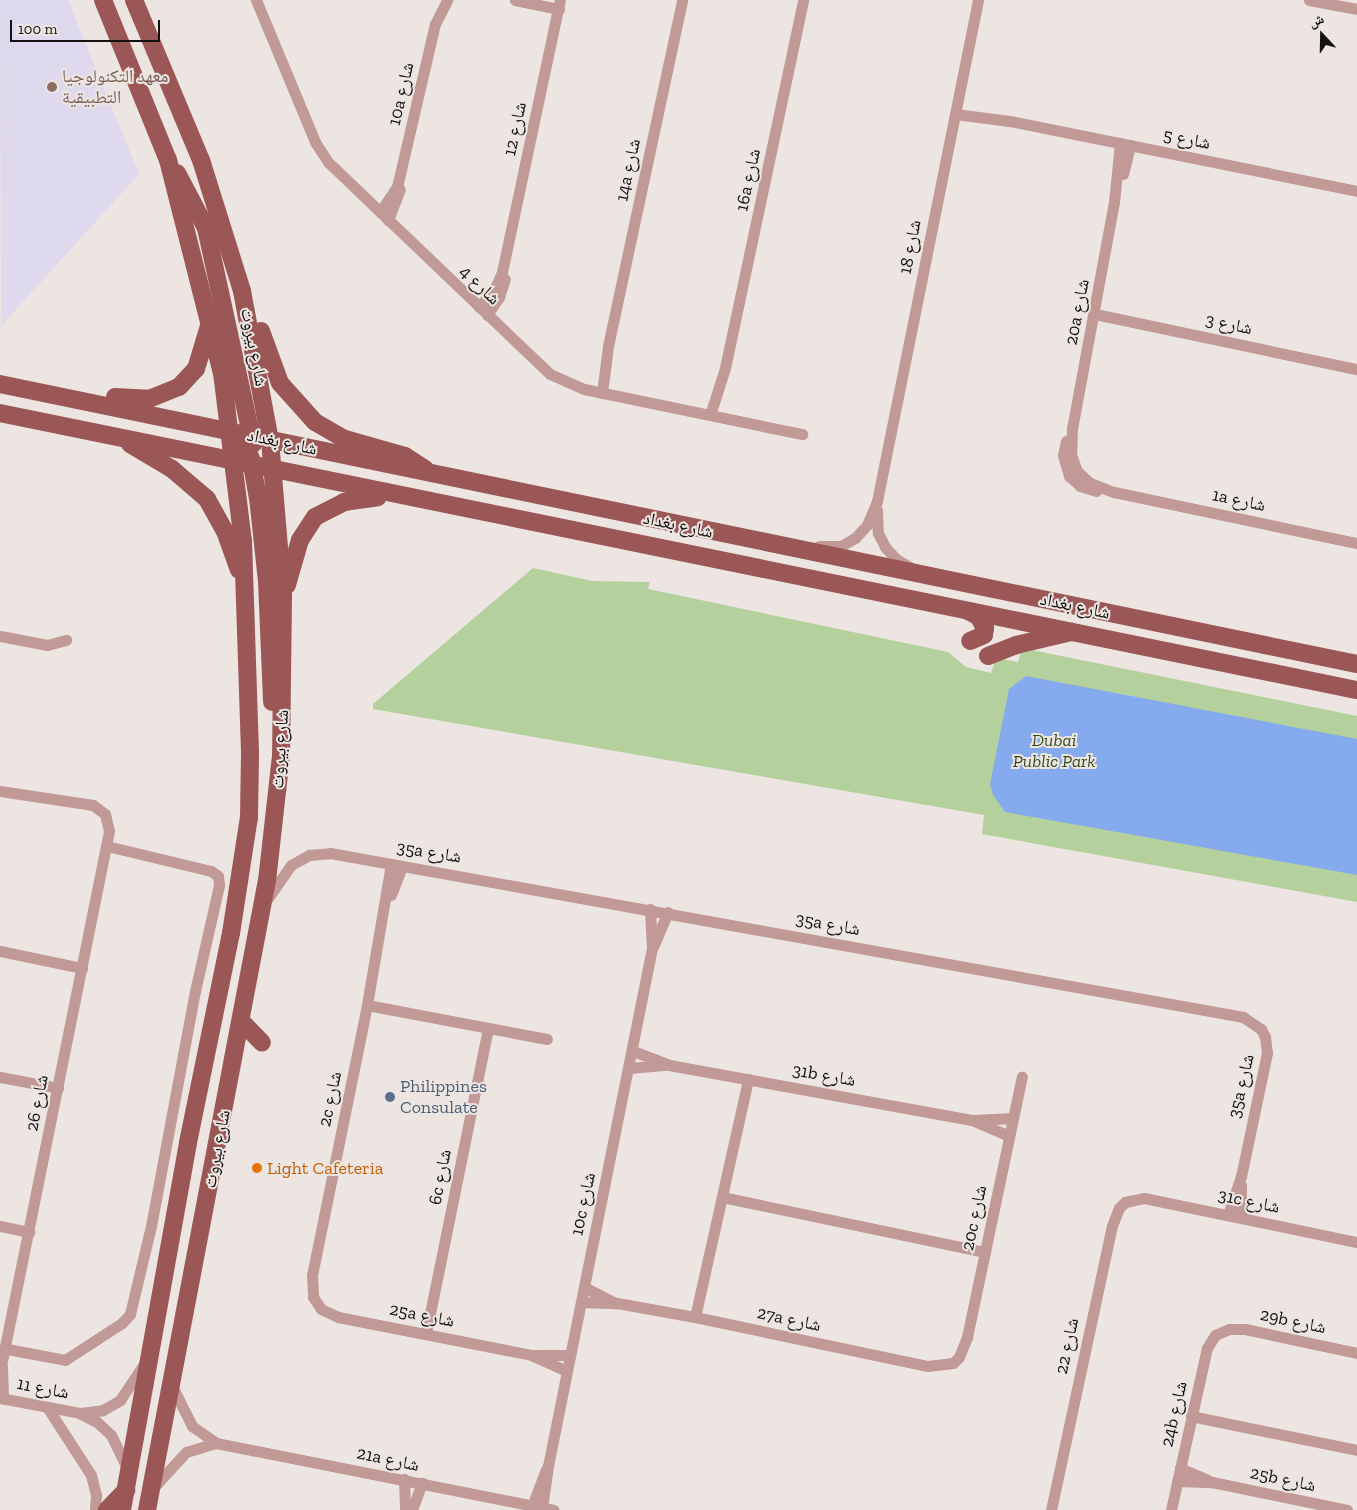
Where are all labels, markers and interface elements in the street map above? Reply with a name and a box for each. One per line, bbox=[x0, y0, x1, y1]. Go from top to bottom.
scale bar bbox=[12, 10, 162, 42]
north arrow bbox=[1297, 10, 1347, 60]
text: ش bbox=[1306, 10, 1326, 31]
text: 100 m bbox=[18, 20, 57, 38]
street label: 10a شارع bbox=[383, 60, 419, 128]
place label: معهد التكنولوجيا التطبيقية bbox=[62, 66, 168, 108]
marker: معهد التكنولوجيا التطبيقية bbox=[46, 81, 58, 93]
street label: شارع 12 bbox=[499, 100, 531, 158]
street label: شارع 5 bbox=[1162, 124, 1212, 154]
street label: 14a شارع bbox=[611, 137, 645, 203]
street label: 16a شارع bbox=[731, 147, 765, 213]
street label: شارع 18 bbox=[894, 218, 926, 276]
street label: شارع 4 bbox=[455, 261, 505, 309]
street label: 20a شارع bbox=[1060, 277, 1094, 347]
street label: شارع بيروت bbox=[236, 306, 272, 388]
street label: شارع 3 bbox=[1204, 309, 1254, 339]
street label: شارع بغداد bbox=[245, 424, 319, 460]
street label: 1a شارع bbox=[1210, 484, 1268, 516]
street label: شارع بغداد bbox=[641, 507, 715, 543]
street label: شارع بغداد bbox=[1038, 588, 1112, 624]
street label: شارع بيروت bbox=[266, 709, 294, 789]
park label: Dubai Public Park bbox=[1013, 730, 1095, 772]
street label: 35a شارع bbox=[395, 836, 463, 868]
street label: 35a شارع bbox=[794, 908, 862, 940]
street label: 35a شارع bbox=[1223, 1052, 1259, 1120]
street label: 31b شارع bbox=[791, 1059, 857, 1091]
street label: 2c شارع bbox=[314, 1069, 346, 1129]
street label: شارع 26 bbox=[21, 1073, 53, 1133]
place label: Philippines Consulate bbox=[400, 1076, 487, 1118]
marker: Philippines Consulate bbox=[384, 1091, 396, 1103]
street label: شارع بيروت bbox=[199, 1108, 235, 1190]
street label: 6c شارع bbox=[424, 1147, 456, 1207]
place label: Light Cafeteria bbox=[267, 1157, 383, 1179]
marker: Light Cafeteria bbox=[251, 1162, 263, 1174]
street label: 10c شارع bbox=[566, 1170, 600, 1238]
street label: 20c شارع bbox=[957, 1183, 991, 1253]
street label: 31c شارع bbox=[1216, 1184, 1282, 1218]
street label: 25a شارع bbox=[388, 1298, 456, 1332]
street label: 27a شارع bbox=[755, 1302, 823, 1336]
street label: 29b شارع bbox=[1258, 1303, 1328, 1339]
street label: شارع 22 bbox=[1051, 1316, 1083, 1376]
street label: شارع 11 bbox=[15, 1372, 71, 1404]
street label: 24b شارع bbox=[1156, 1379, 1192, 1449]
street label: 21a شارع bbox=[355, 1442, 421, 1476]
street label: 25b شارع bbox=[1248, 1462, 1318, 1496]

